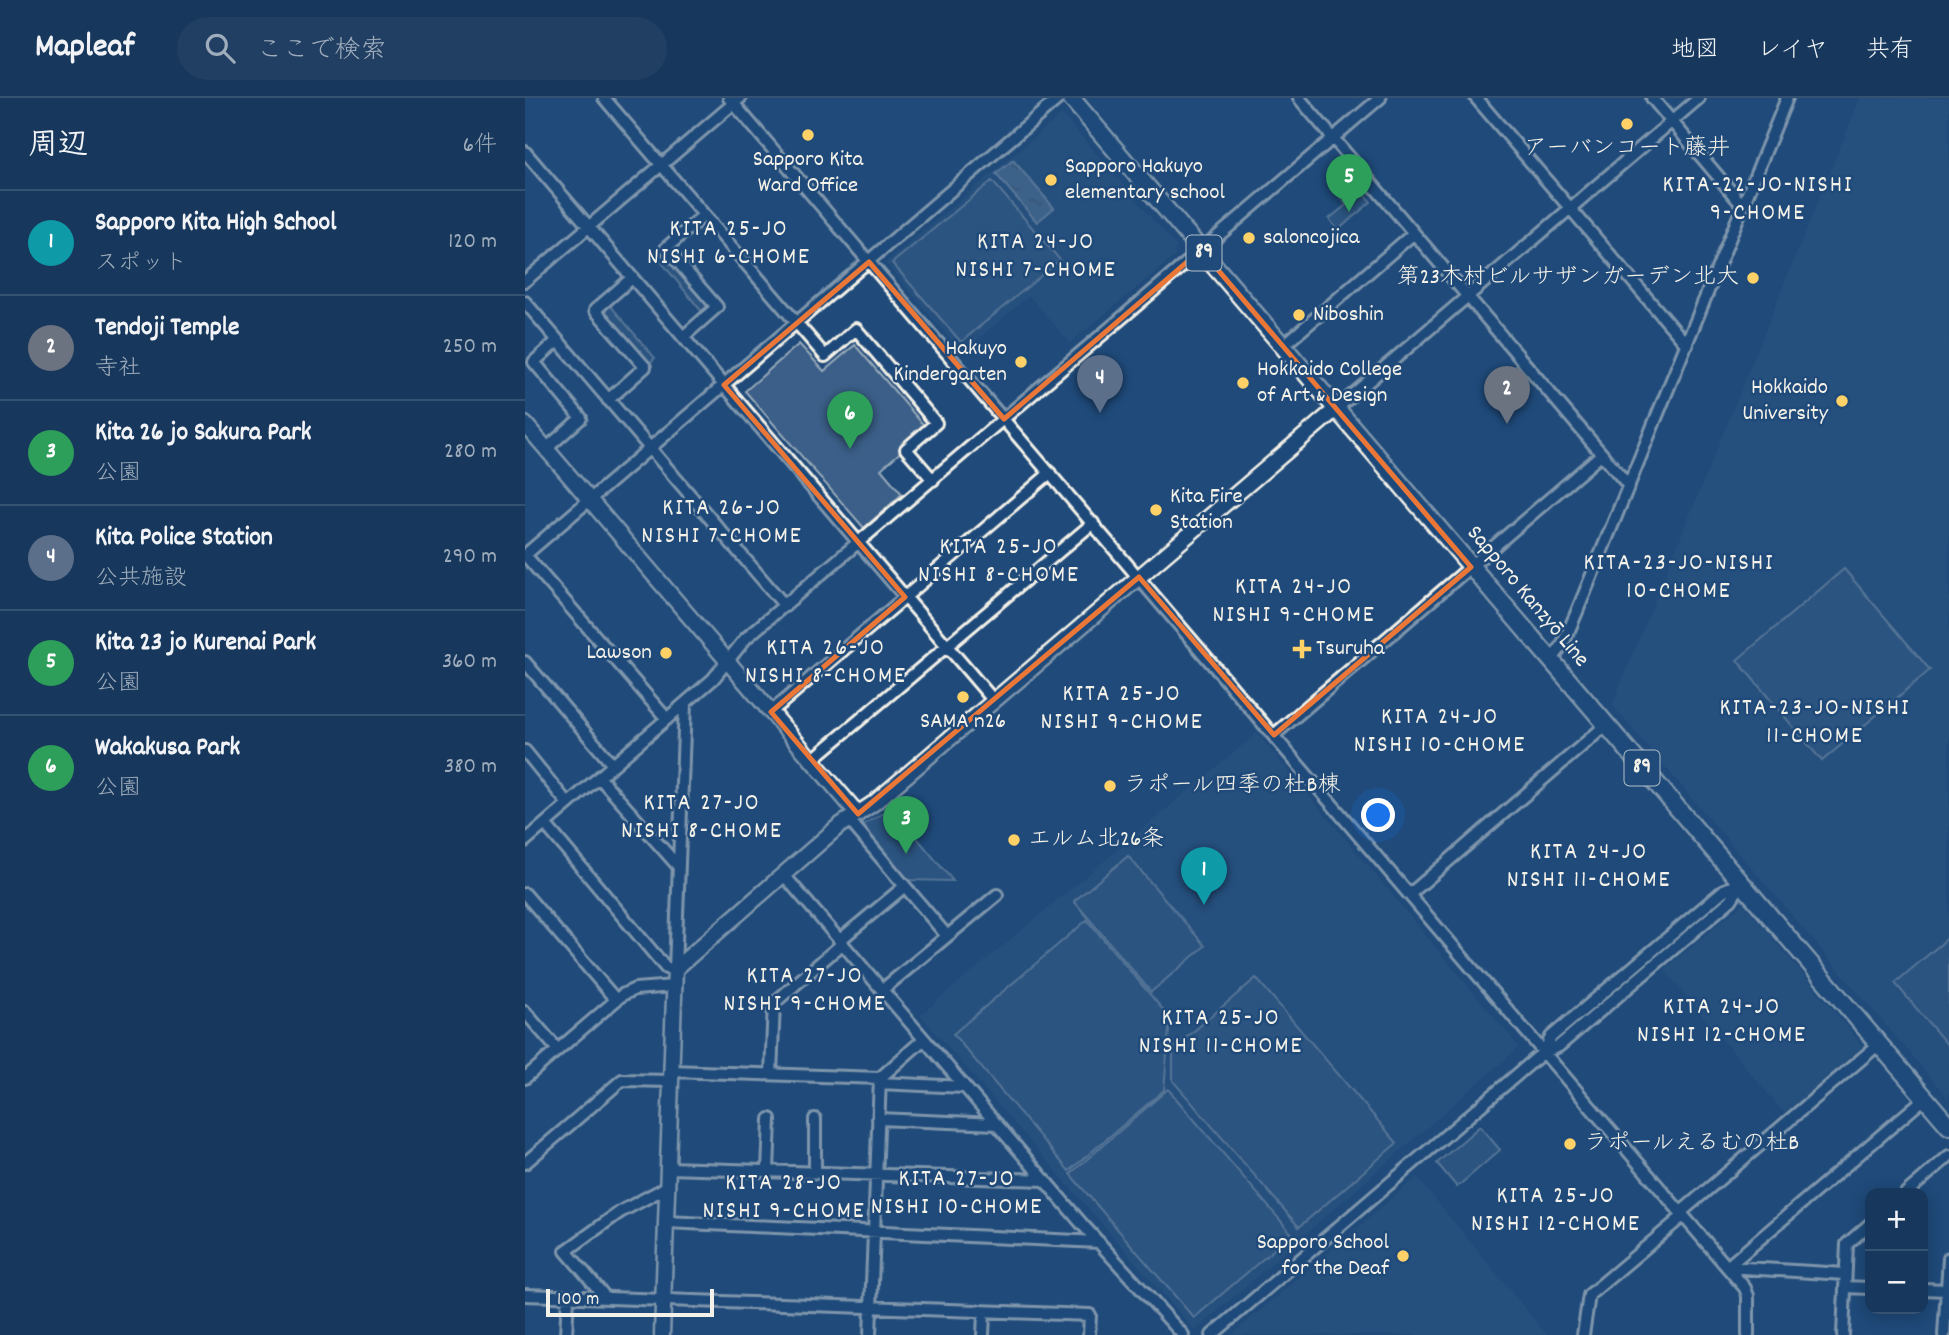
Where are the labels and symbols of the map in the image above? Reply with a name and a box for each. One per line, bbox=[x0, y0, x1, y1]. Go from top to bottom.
marker: アーバンコート藤井 bbox=[1619, 116, 1635, 132]
marker: Sapporo Kita Ward Office bbox=[800, 127, 816, 143]
place label: アーバンコート藤井 bbox=[1524, 133, 1730, 166]
place label: Sapporo Kita Ward Office bbox=[753, 144, 864, 203]
place label: Sapporo Hakuyo elementary school bbox=[1065, 151, 1226, 210]
pin: 5 bbox=[1326, 154, 1372, 212]
district label: KITA-22-JO-NISHI 9-CHOME bbox=[1663, 169, 1853, 231]
marker: Sapporo Hakuyo elementary school bbox=[1043, 172, 1059, 188]
district label: KITA 25-JO NISHI 6-CHOME bbox=[647, 213, 811, 275]
place label: saloncojica bbox=[1263, 222, 1361, 255]
district label: KITA 24-JO NISHI 7-CHOME bbox=[955, 226, 1117, 288]
marker: saloncojica bbox=[1241, 230, 1257, 246]
road number: 89 bbox=[1187, 236, 1221, 270]
place label: 第23木村ビルサザンガーデン北大 bbox=[1397, 262, 1739, 295]
marker: 第23木村ビルサザンガーデン北大 bbox=[1745, 270, 1761, 286]
place label: Niboshin bbox=[1313, 299, 1384, 332]
marker: Niboshin bbox=[1291, 307, 1307, 323]
place label: Hakuyo Kindergarten bbox=[893, 333, 1007, 392]
marker: Hakuyo Kindergarten bbox=[1013, 354, 1029, 370]
place label: Hokkaido College of Art & Design bbox=[1257, 354, 1402, 413]
pin: 4 bbox=[1077, 355, 1123, 413]
pin: 2 bbox=[1484, 366, 1530, 424]
place label: Hokkaido University bbox=[1742, 372, 1829, 431]
marker: Hokkaido College of Art & Design bbox=[1235, 375, 1251, 391]
pin: 6 bbox=[827, 391, 873, 449]
marker: Hokkaido University bbox=[1834, 393, 1850, 409]
place label: Kita Fire Station bbox=[1170, 481, 1243, 540]
district label: KITA 26-JO NISHI 7-CHOME bbox=[641, 492, 803, 554]
marker: Kita Fire Station bbox=[1148, 502, 1164, 518]
street label: Sapporo Kanzyō Line bbox=[1458, 519, 1596, 675]
district label: KITA 25-JO NISHI 8-CHOME bbox=[918, 531, 1080, 593]
district label: KITA-23-JO-NISHI 10-CHOME bbox=[1583, 547, 1775, 609]
district label: KITA 24-JO NISHI 9-CHOME bbox=[1212, 571, 1376, 633]
district label: KITA 26-JO NISHI 8-CHOME bbox=[745, 632, 907, 694]
place label: Tsuruha bbox=[1316, 633, 1386, 666]
place label: Lawson bbox=[586, 637, 652, 670]
marker: Tsuruha bbox=[1294, 641, 1310, 657]
marker: Lawson bbox=[658, 645, 674, 661]
district label: KITA 25-JO NISHI 9-CHOME bbox=[1040, 678, 1204, 740]
marker: SAMA n26 bbox=[955, 689, 971, 705]
district label: KITA-23-JO-NISHI 11-CHOME bbox=[1719, 692, 1911, 754]
district label: KITA 24-JO NISHI 10-CHOME bbox=[1354, 701, 1526, 763]
place label: SAMA n26 bbox=[920, 706, 1006, 739]
road number: 89 bbox=[1625, 750, 1659, 786]
place label: ラポール四季の杜B棟 bbox=[1124, 770, 1341, 803]
marker: ラポール四季の杜B棟 bbox=[1102, 778, 1118, 794]
district label: KITA 27-JO NISHI 8-CHOME bbox=[621, 787, 783, 849]
pin: 3 bbox=[883, 796, 929, 854]
your location bbox=[1361, 798, 1395, 832]
place label: エルム北26条 bbox=[1028, 824, 1164, 857]
marker: エルム北26条 bbox=[1006, 832, 1022, 848]
district label: KITA 24-JO NISHI 11-CHOME bbox=[1507, 836, 1671, 898]
pin: 1 bbox=[1181, 847, 1227, 905]
district label: KITA 27-JO NISHI 9-CHOME bbox=[723, 960, 887, 1022]
district label: KITA 24-JO NISHI 12-CHOME bbox=[1637, 991, 1807, 1053]
district label: KITA 25-JO NISHI 11-CHOME bbox=[1139, 1002, 1303, 1064]
place label: ラポールえるむの杜B bbox=[1584, 1128, 1799, 1161]
marker: ラポールえるむの杜B bbox=[1562, 1136, 1578, 1152]
district label: KITA 27-JO NISHI 10-CHOME bbox=[871, 1163, 1043, 1225]
district label: KITA 28-JO NISHI 9-CHOME bbox=[702, 1167, 866, 1229]
district label: KITA 25-JO NISHI 12-CHOME bbox=[1471, 1180, 1641, 1242]
place label: Sapporo School for the Deaf bbox=[1257, 1227, 1390, 1286]
marker: Sapporo School for the Deaf bbox=[1395, 1248, 1411, 1264]
scale bar bbox=[546, 1286, 714, 1318]

